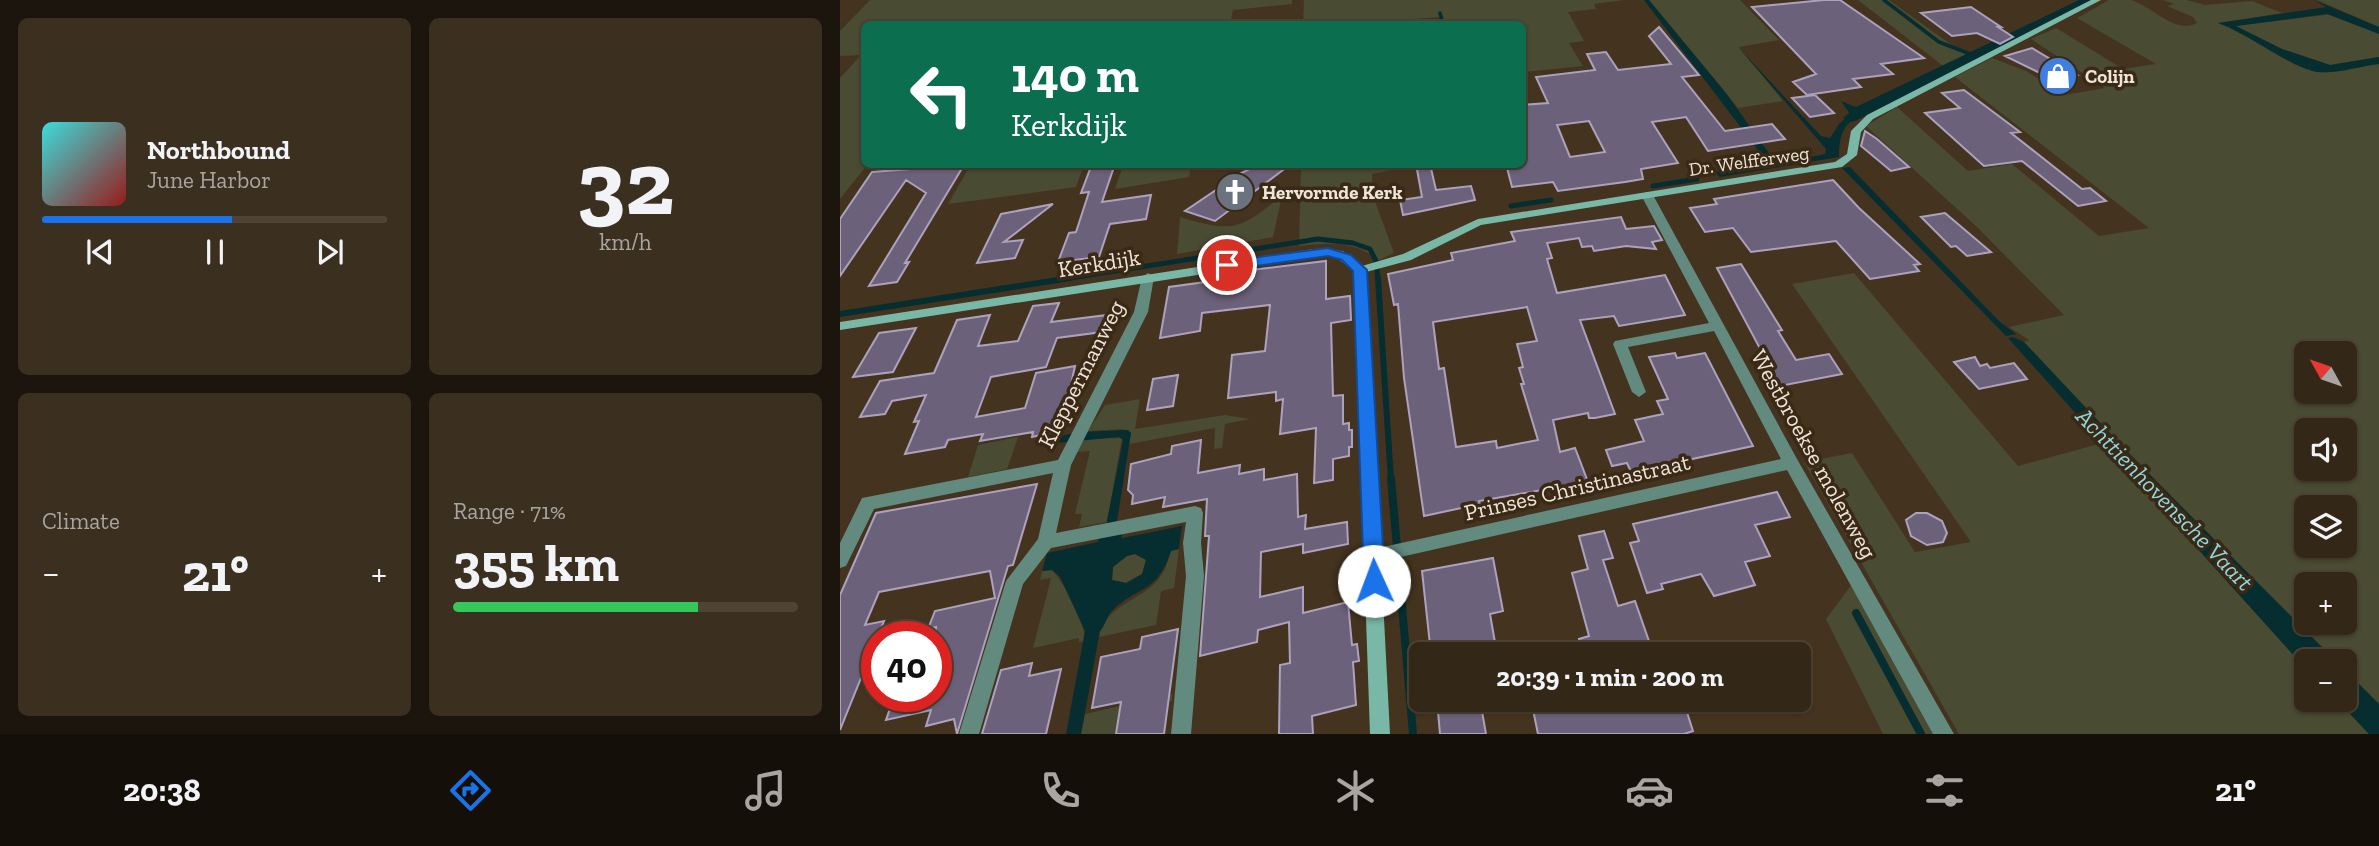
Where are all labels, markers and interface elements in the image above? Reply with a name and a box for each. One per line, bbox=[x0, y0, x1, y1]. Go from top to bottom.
text: 140 m bbox=[1011, 46, 1139, 105]
icon: left bbox=[896, 49, 987, 140]
shop icon: Colijn bbox=[2037, 55, 2079, 97]
place label: Colijn bbox=[2085, 65, 2135, 88]
text: Kerkdijk bbox=[1011, 106, 1127, 144]
text: 32 bbox=[577, 128, 674, 237]
text: Northbound bbox=[147, 134, 290, 166]
street label: Dr. Welfferweg bbox=[1687, 141, 1811, 181]
text: June Harbor bbox=[147, 166, 271, 194]
church icon: Hervormde Kerk bbox=[1214, 171, 1256, 213]
place label: Hervormde Kerk bbox=[1262, 181, 1403, 204]
text: km/h bbox=[599, 228, 652, 256]
icon: previous bbox=[81, 233, 119, 271]
icon: pause bbox=[196, 233, 234, 271]
icon: next bbox=[311, 233, 349, 271]
pin bbox=[1197, 235, 1257, 295]
street label: Kerkdijk bbox=[1056, 243, 1142, 283]
icon: arrive bbox=[1208, 246, 1246, 284]
street label: Kleppermanweg bbox=[1032, 295, 1130, 453]
north arrow bbox=[2294, 341, 2357, 404]
map controls bbox=[2294, 341, 2357, 712]
street label: Westbroekse molenweg bbox=[1745, 345, 1883, 564]
water label: Achttienhovensche Vaart bbox=[2070, 401, 2260, 596]
button: sound bbox=[2294, 418, 2357, 481]
street label: Prinses Christinastraat bbox=[1461, 447, 1693, 527]
button: layers bbox=[2294, 495, 2357, 558]
text: Range · 71% bbox=[453, 497, 566, 525]
text: Climate bbox=[42, 507, 120, 535]
text: 355 km bbox=[453, 532, 619, 594]
text: 21° bbox=[182, 542, 249, 604]
position arrow bbox=[1337, 544, 1411, 618]
text: − bbox=[42, 550, 60, 596]
text: + bbox=[371, 550, 387, 596]
button: + bbox=[2294, 572, 2357, 635]
speed limit sign: 40 bbox=[861, 621, 952, 712]
button: − bbox=[2294, 649, 2357, 712]
text: 20:39 · 1 min · 200 m bbox=[1496, 661, 1724, 693]
icon: directions bbox=[446, 766, 495, 815]
icon: music bbox=[741, 766, 790, 815]
icon: phone bbox=[1036, 766, 1085, 815]
icon: climate bbox=[1331, 766, 1380, 815]
icon: car bbox=[1625, 766, 1674, 815]
icon: filters bbox=[1920, 766, 1969, 815]
text: 20:38 bbox=[123, 771, 201, 809]
text: 21° bbox=[2215, 771, 2256, 809]

